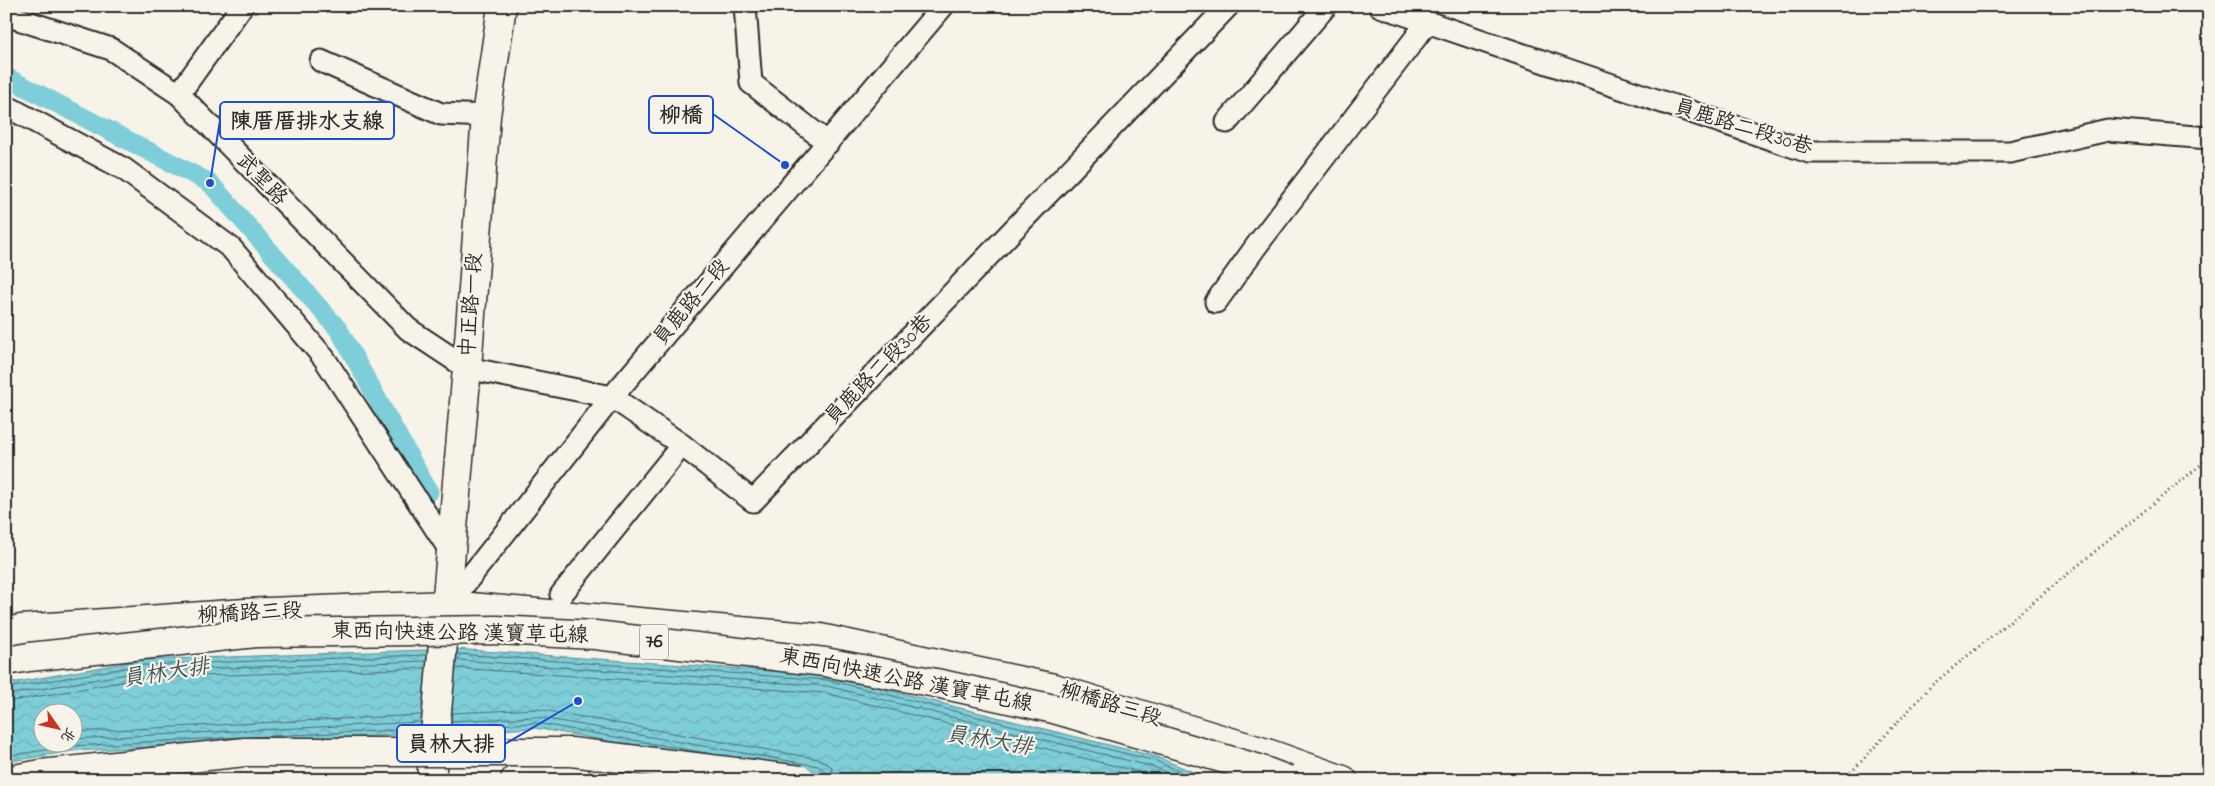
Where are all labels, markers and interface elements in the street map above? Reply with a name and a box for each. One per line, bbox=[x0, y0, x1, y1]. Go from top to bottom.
street label: 員鹿路二段30巷 bbox=[1670, 93, 1816, 163]
callout: 柳橋 bbox=[649, 96, 713, 133]
text: 柳橋 bbox=[659, 101, 703, 133]
callout: 陳厝厝排水支線 bbox=[220, 102, 394, 139]
text: 陳厝厝排水支線 bbox=[230, 107, 384, 139]
street label: 武聖路 bbox=[228, 147, 294, 213]
street label: 中正路一段 bbox=[453, 252, 491, 358]
street label: 員鹿路二段 bbox=[647, 253, 737, 353]
street label: 員鹿路二段30巷 bbox=[818, 308, 940, 432]
street label: 柳橋路三段 bbox=[197, 596, 303, 632]
street label: 東西向快速公路 漢寶草屯線 bbox=[331, 617, 589, 651]
road number: 76 bbox=[640, 624, 668, 660]
street label: 東西向快速公路 漢寶草屯線 bbox=[777, 642, 1035, 720]
water label: 員林大排 bbox=[120, 651, 214, 697]
street label: 柳橋路三段 bbox=[1055, 675, 1165, 735]
north arrow bbox=[32, 704, 82, 754]
water label: 員林大排 bbox=[943, 719, 1037, 765]
text: 北 bbox=[55, 723, 80, 746]
callout: 員林大排 bbox=[397, 725, 505, 762]
text: 員林大排 bbox=[407, 730, 495, 762]

